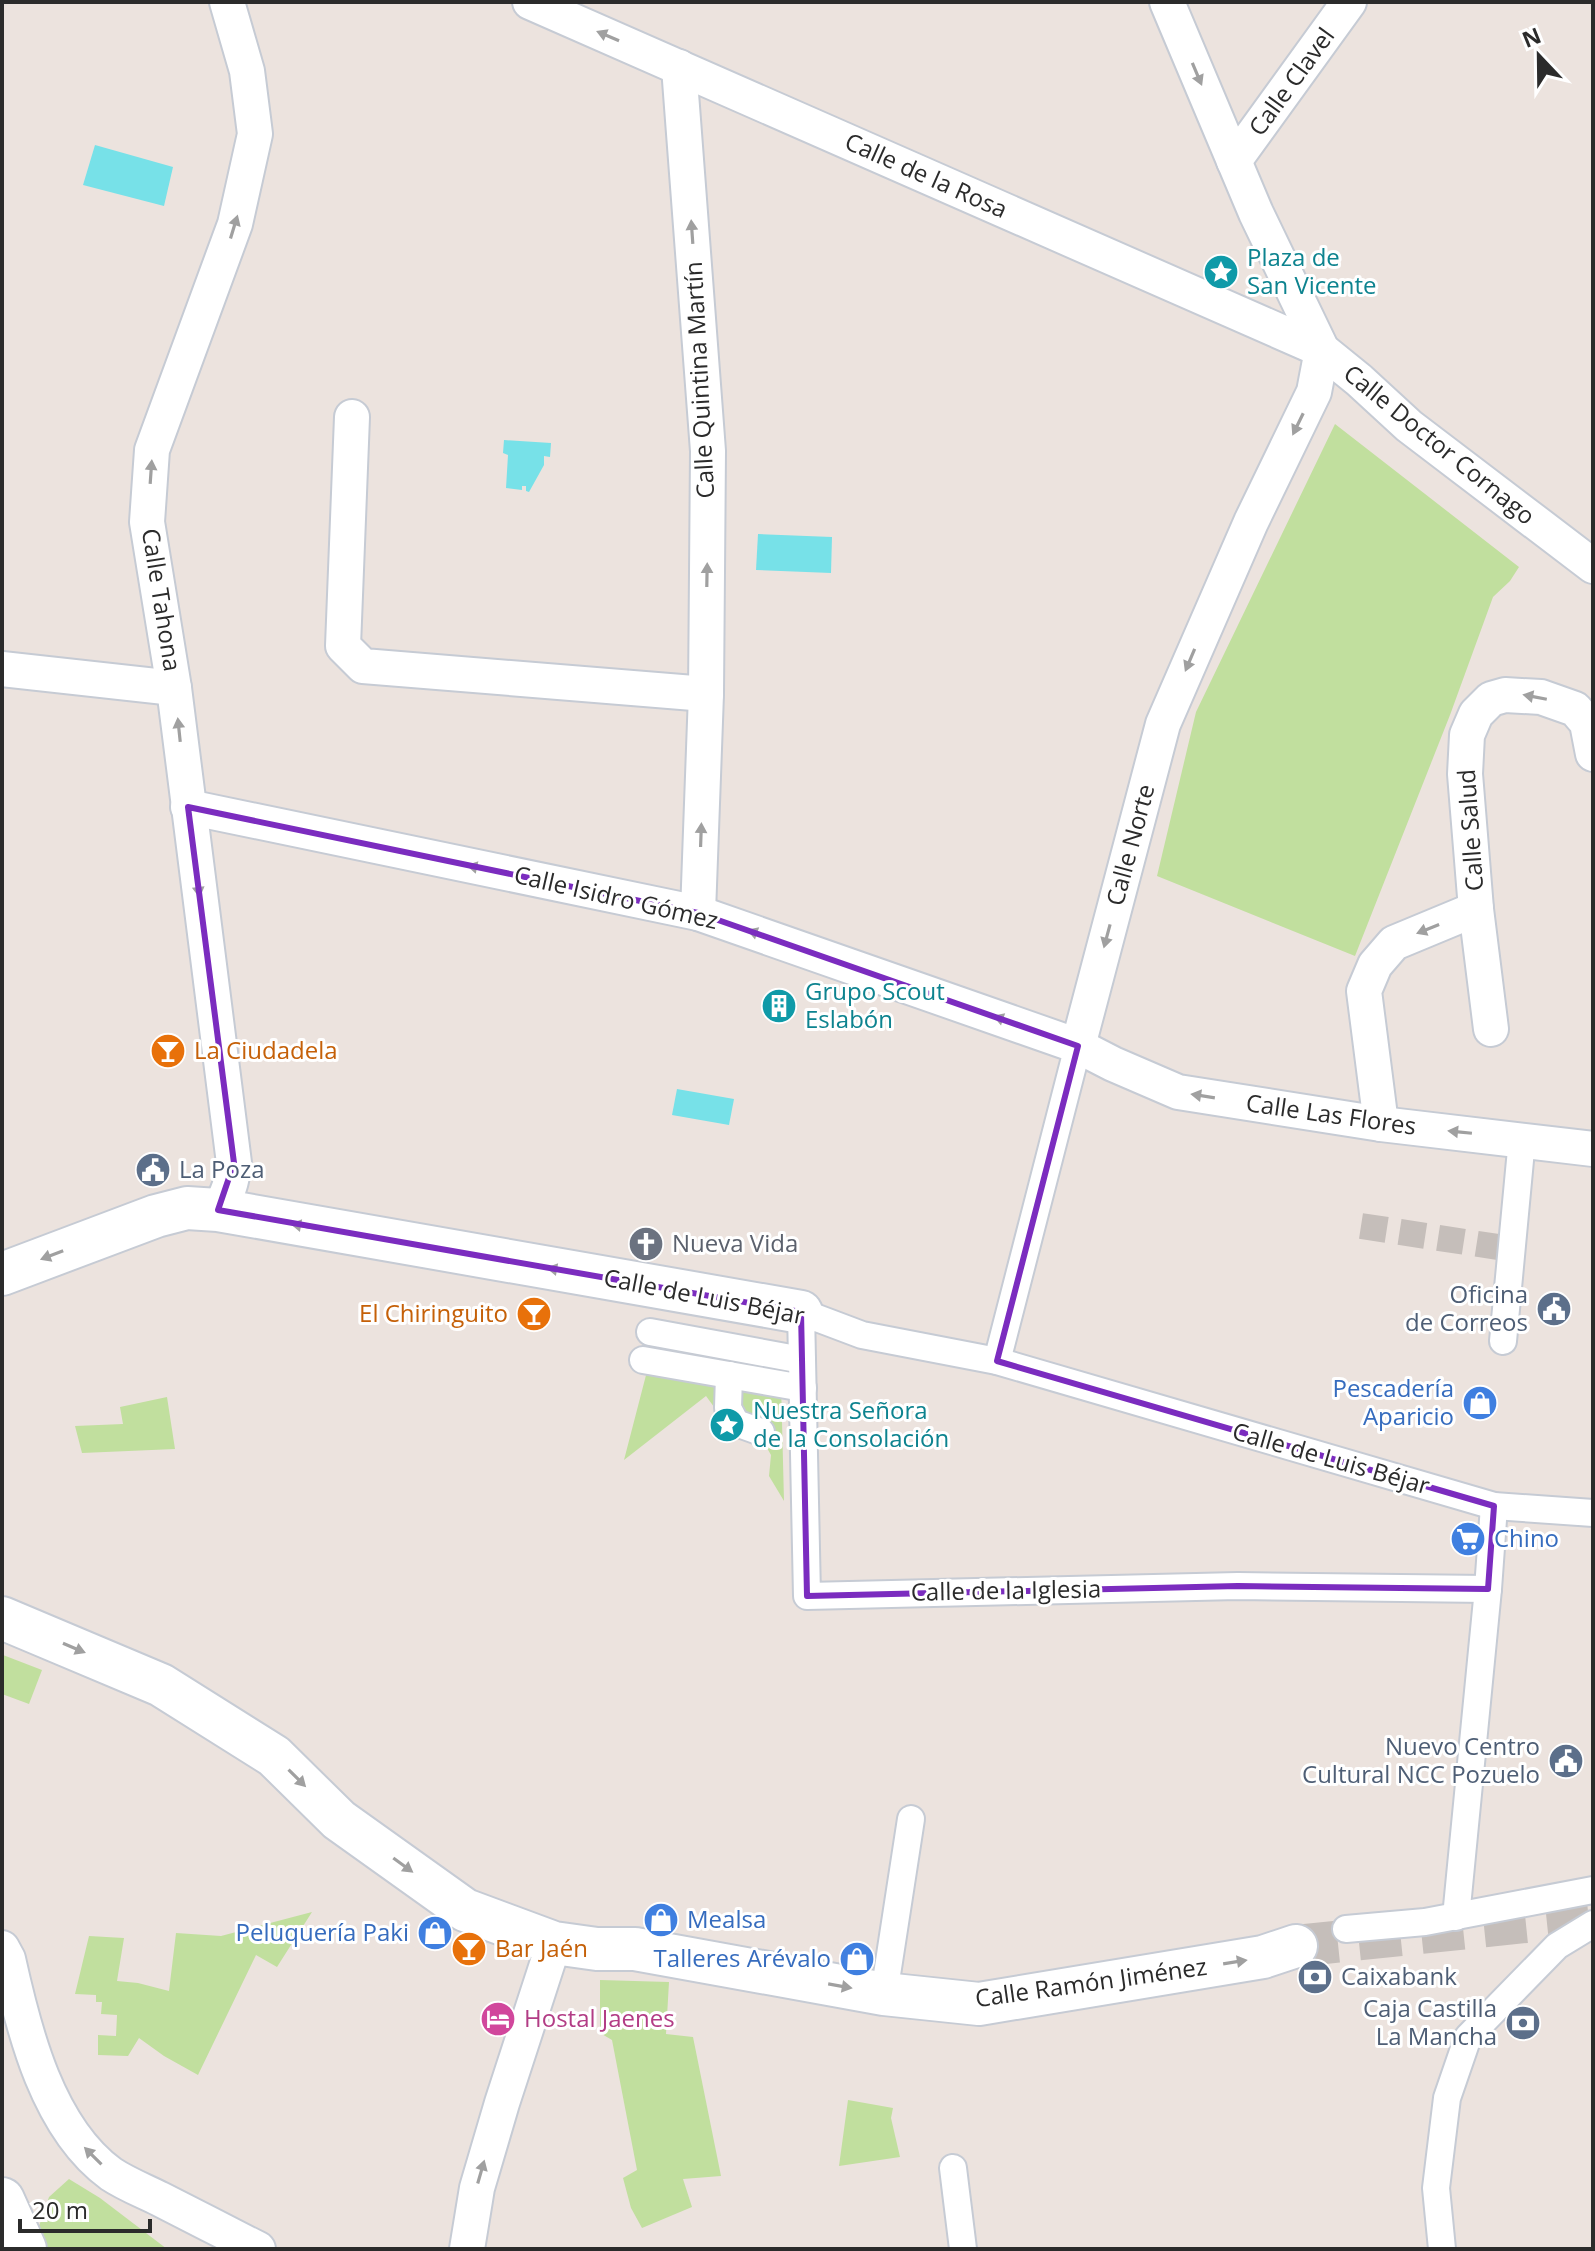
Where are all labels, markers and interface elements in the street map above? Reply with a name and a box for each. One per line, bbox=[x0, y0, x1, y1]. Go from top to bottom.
north arrow bbox=[1499, 16, 1579, 96]
text: N bbox=[1517, 19, 1545, 54]
street label: Calle Clavel bbox=[1240, 20, 1341, 142]
one-way arrow bbox=[596, 29, 620, 42]
one-way arrow bbox=[1191, 62, 1204, 86]
street label: Calle de la Rosa bbox=[840, 124, 1013, 225]
one-way arrow bbox=[228, 214, 241, 238]
one-way arrow bbox=[685, 219, 698, 244]
place label: Plaza de San Vicente bbox=[1247, 240, 1377, 301]
place icon: Plaza de San Vicente bbox=[1202, 253, 1240, 291]
street label: Calle Quintina Martín bbox=[676, 261, 721, 499]
street label: Calle Doctor Cornago bbox=[1337, 356, 1543, 531]
one-way arrow bbox=[1291, 412, 1305, 435]
one-way arrow bbox=[145, 459, 158, 484]
street label: Calle Tahona bbox=[135, 526, 190, 673]
one-way arrow bbox=[701, 562, 713, 587]
one-way arrow bbox=[1184, 649, 1197, 672]
one-way arrow bbox=[1523, 691, 1548, 703]
one-way arrow bbox=[172, 717, 185, 742]
street label: Calle Salud bbox=[1449, 768, 1490, 892]
street label: Calle Norte bbox=[1097, 780, 1162, 909]
one-way arrow bbox=[694, 822, 707, 847]
street label: Calle Isidro Gómez bbox=[511, 857, 722, 936]
one-way arrow bbox=[467, 861, 492, 873]
one-way arrow bbox=[191, 872, 204, 897]
one-way arrow bbox=[1101, 923, 1113, 948]
one-way arrow bbox=[1416, 923, 1440, 936]
one-way arrow bbox=[747, 928, 771, 940]
place label: Grupo Scout Eslabón bbox=[805, 974, 945, 1035]
building icon: Grupo Scout Eslabón bbox=[760, 987, 798, 1025]
one-way arrow bbox=[993, 1013, 1017, 1025]
bar icon: La Ciudadela bbox=[149, 1032, 187, 1070]
place label: La Ciudadela bbox=[194, 1033, 338, 1066]
street label: Calle Las Flores bbox=[1244, 1085, 1418, 1142]
one-way arrow bbox=[1190, 1089, 1215, 1102]
one-way arrow bbox=[1447, 1126, 1472, 1139]
public building icon: La Poza bbox=[134, 1151, 172, 1189]
place label: La Poza bbox=[179, 1152, 265, 1185]
one-way arrow bbox=[290, 1219, 315, 1231]
church icon: Nueva Vida bbox=[627, 1225, 665, 1263]
place label: Nueva Vida bbox=[672, 1226, 798, 1259]
one-way arrow bbox=[40, 1249, 64, 1262]
street label: Calle de Luis Béjar bbox=[601, 1260, 808, 1331]
one-way arrow bbox=[546, 1263, 571, 1275]
place label: Oficina de Correos bbox=[1405, 1277, 1528, 1338]
public building icon: Oficina de Correos bbox=[1535, 1290, 1573, 1328]
bar icon: El Chiringuito bbox=[515, 1295, 553, 1333]
place label: El Chiringuito bbox=[359, 1296, 508, 1329]
place label: Pescadería Aparicio bbox=[1332, 1371, 1454, 1432]
shop icon: Pescadería Aparicio bbox=[1461, 1384, 1499, 1422]
place label: Nuestra Señora de la Consolación bbox=[753, 1393, 949, 1454]
place icon: Nuestra Señora de la Consolación bbox=[708, 1406, 746, 1444]
street label: Calle de Luis Béjar bbox=[1229, 1414, 1434, 1502]
supermarket icon: Chino bbox=[1449, 1520, 1487, 1558]
place label: Chino bbox=[1494, 1521, 1559, 1554]
street label: Calle de la Iglesia bbox=[910, 1571, 1101, 1608]
one-way arrow bbox=[62, 1642, 86, 1655]
place label: Nuevo Centro Cultural NCC Pozuelo bbox=[1302, 1729, 1540, 1790]
public building icon: Nuevo Centro Cultural NCC Pozuelo bbox=[1547, 1742, 1585, 1780]
one-way arrow bbox=[287, 1768, 306, 1787]
one-way arrow bbox=[392, 1857, 413, 1873]
shop icon: Mealsa bbox=[642, 1901, 680, 1939]
place label: Mealsa bbox=[687, 1902, 766, 1935]
shop icon: Peluquería Paki bbox=[416, 1914, 454, 1952]
place label: Peluquería Paki bbox=[236, 1915, 409, 1948]
bar icon: Bar Jaén bbox=[450, 1930, 488, 1968]
place label: Bar Jaén bbox=[495, 1931, 588, 1964]
shop icon: Talleres Arévalo bbox=[838, 1940, 876, 1978]
place label: Talleres Arévalo bbox=[654, 1941, 831, 1974]
street label: Calle Ramón Jiménez bbox=[973, 1949, 1209, 2014]
one-way arrow bbox=[1223, 1955, 1248, 1968]
bank icon: Caixabank bbox=[1296, 1958, 1334, 1996]
place label: Caixabank bbox=[1341, 1959, 1457, 1992]
one-way arrow bbox=[827, 1981, 852, 1993]
place label: Caja Castilla La Mancha bbox=[1363, 1991, 1497, 2052]
hotel icon: Hostal Jaenes bbox=[479, 2000, 517, 2038]
place label: Hostal Jaenes bbox=[524, 2001, 675, 2034]
bank icon: Caja Castilla La Mancha bbox=[1504, 2004, 1542, 2042]
one-way arrow bbox=[84, 2148, 103, 2166]
one-way arrow bbox=[475, 2160, 488, 2184]
scale bar bbox=[20, 2183, 150, 2233]
text: 20 m bbox=[32, 2193, 88, 2226]

